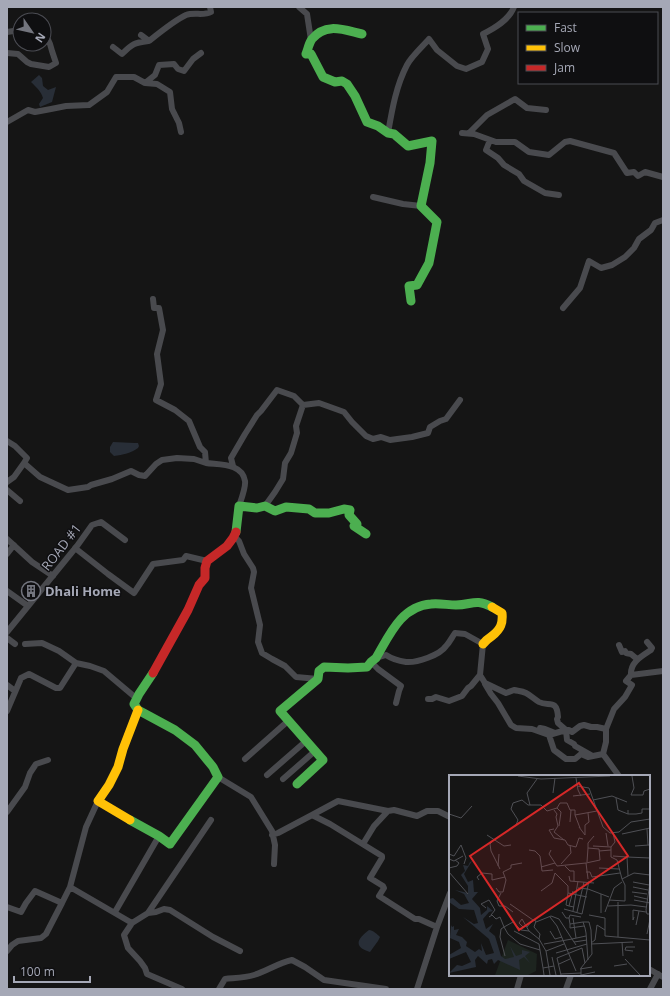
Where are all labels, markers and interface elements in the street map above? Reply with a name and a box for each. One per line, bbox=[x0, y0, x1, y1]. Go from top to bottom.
north arrow bbox=[12, 12, 52, 52]
legend bbox=[518, 12, 658, 84]
text: Fast bbox=[554, 19, 577, 36]
text: N bbox=[32, 30, 49, 46]
text: Slow bbox=[554, 39, 581, 56]
text: Jam bbox=[553, 59, 575, 76]
street label: ROAD #1 bbox=[37, 520, 85, 574]
building icon: Dhali Home bbox=[20, 580, 42, 602]
place label: Dhali Home bbox=[45, 582, 121, 600]
inset map bbox=[449, 775, 650, 976]
scale bar bbox=[14, 958, 90, 984]
text: 100 m bbox=[20, 963, 55, 980]

